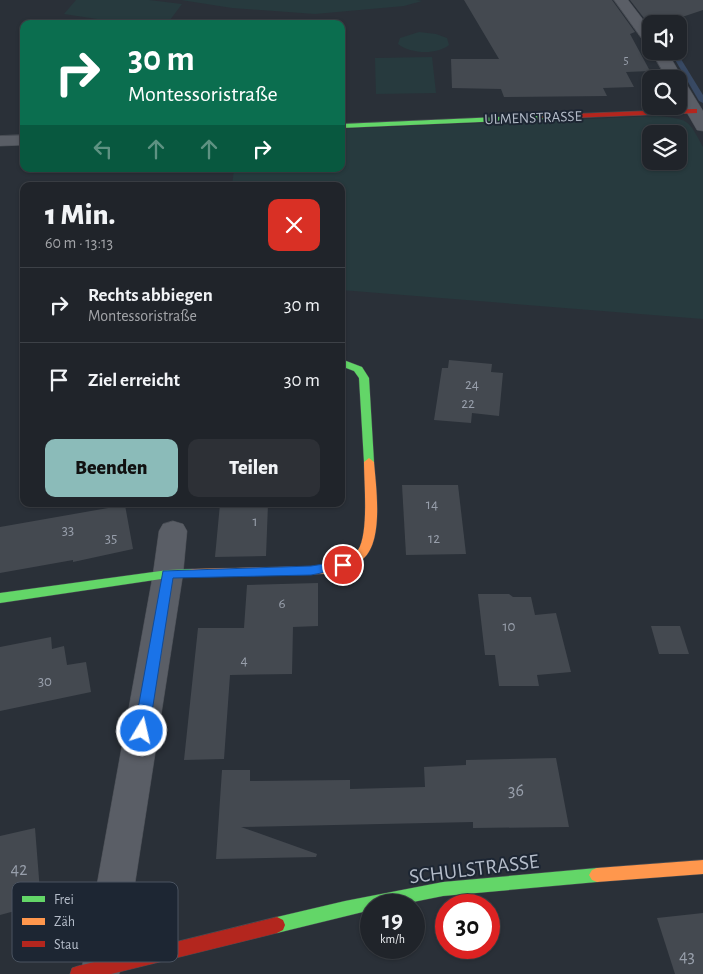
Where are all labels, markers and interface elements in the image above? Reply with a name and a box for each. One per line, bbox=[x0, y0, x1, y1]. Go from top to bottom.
map controls bbox=[642, 15, 687, 170]
button: sound bbox=[642, 15, 687, 60]
icon: right bbox=[45, 40, 110, 105]
text: 30 m bbox=[128, 42, 195, 77]
house number: 5 bbox=[623, 54, 629, 66]
button: search bbox=[642, 70, 687, 115]
text: Montessoristraße bbox=[128, 83, 278, 105]
street label: ULMENSTRASSE bbox=[484, 109, 582, 127]
button: layers bbox=[642, 125, 687, 170]
icon: left bbox=[89, 135, 117, 163]
icon: ahead bbox=[142, 135, 170, 163]
icon: ahead bbox=[195, 135, 223, 163]
icon: right bbox=[248, 135, 276, 163]
button: close bbox=[268, 199, 320, 251]
text: 1 Min. bbox=[45, 200, 115, 230]
text: 60 m · 13:13 bbox=[45, 235, 113, 251]
text: Rechts abbiegen bbox=[88, 286, 213, 305]
icon: right bbox=[45, 291, 73, 319]
text: 30 m bbox=[284, 296, 320, 315]
text: Montessoristraße bbox=[88, 308, 197, 324]
icon: arrive bbox=[45, 366, 73, 394]
text: Ziel erreicht bbox=[88, 371, 180, 390]
text: 30 m bbox=[284, 371, 320, 390]
house number: 24 bbox=[465, 377, 479, 392]
house number: 22 bbox=[461, 396, 475, 411]
button: Beenden bbox=[45, 439, 178, 497]
button: Teilen bbox=[188, 439, 320, 497]
house number: 14 bbox=[426, 497, 438, 512]
house number: 1 bbox=[252, 514, 258, 529]
house number: 33 bbox=[62, 523, 74, 538]
house number: 35 bbox=[105, 531, 117, 546]
house number: 12 bbox=[428, 531, 440, 546]
pin bbox=[322, 544, 364, 586]
icon: arrive bbox=[329, 551, 357, 579]
house number: 6 bbox=[278, 596, 286, 611]
house number: 10 bbox=[502, 619, 516, 634]
house number: 4 bbox=[240, 653, 248, 668]
house number: 30 bbox=[38, 674, 52, 689]
position arrow bbox=[115, 704, 167, 756]
house number: 36 bbox=[508, 782, 524, 800]
street label: SCHULSTRASSE bbox=[408, 851, 540, 887]
house number: 42 bbox=[11, 861, 27, 879]
legend bbox=[12, 882, 178, 962]
text: Frei bbox=[54, 893, 74, 907]
speed limit sign: 30 bbox=[435, 894, 500, 959]
text: 19 bbox=[382, 908, 403, 933]
text: Zäh bbox=[54, 915, 75, 929]
text: km/h bbox=[380, 933, 405, 945]
text: Stau bbox=[54, 938, 79, 952]
house number: 43 bbox=[679, 948, 695, 966]

